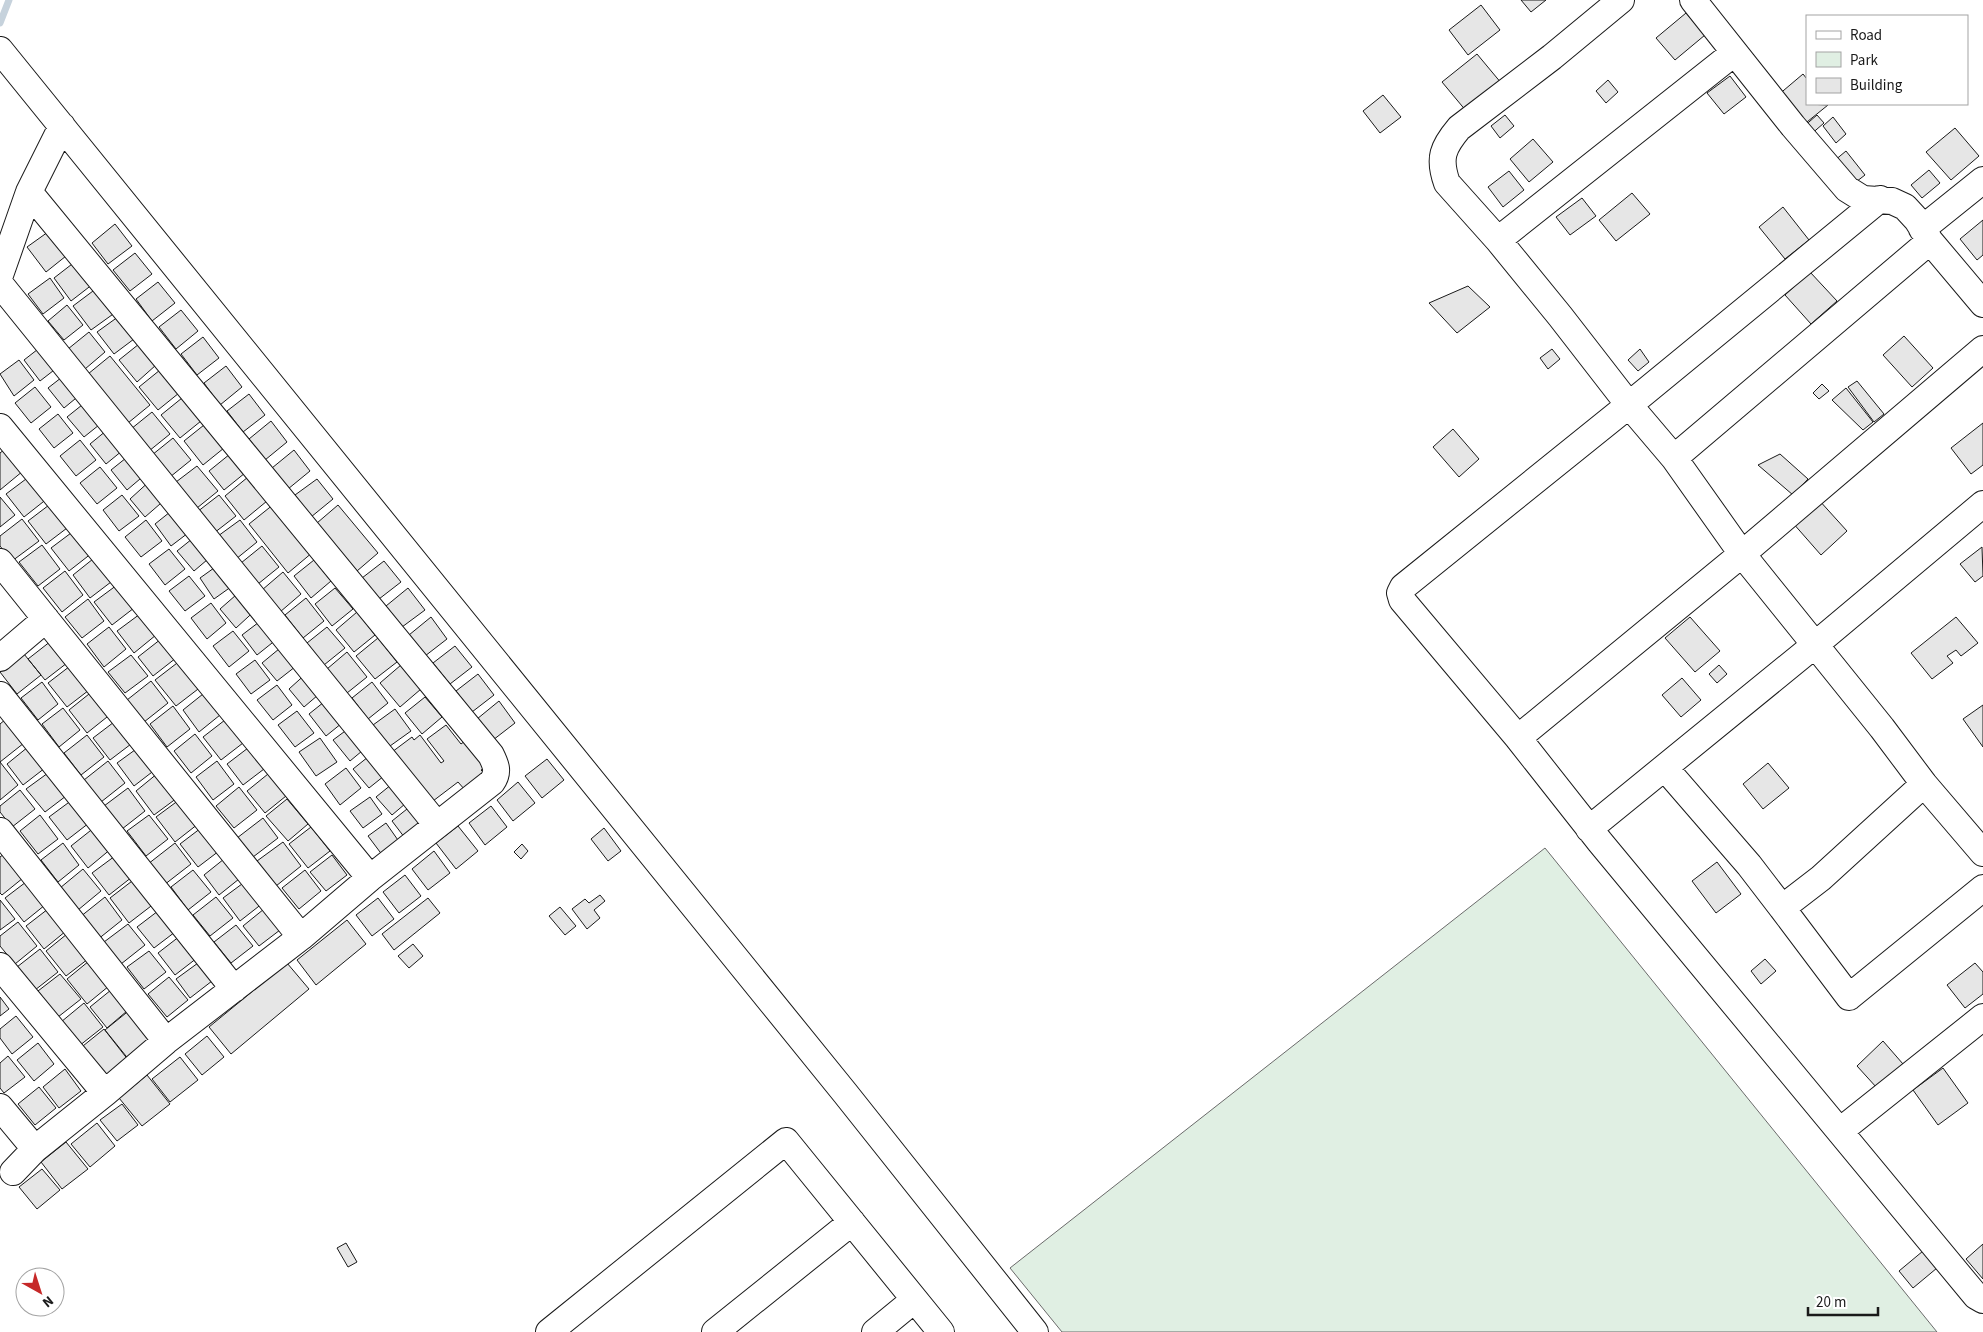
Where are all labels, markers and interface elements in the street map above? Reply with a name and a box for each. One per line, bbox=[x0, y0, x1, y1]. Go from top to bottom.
legend bbox=[1806, 15, 1968, 105]
text: Road bbox=[1850, 25, 1882, 46]
text: Park bbox=[1850, 50, 1879, 71]
text: Building bbox=[1850, 75, 1903, 96]
north arrow bbox=[15, 1267, 65, 1317]
scale bar bbox=[1808, 1284, 1878, 1316]
text: N bbox=[38, 1291, 57, 1312]
text: 20 m bbox=[1816, 1292, 1846, 1313]

